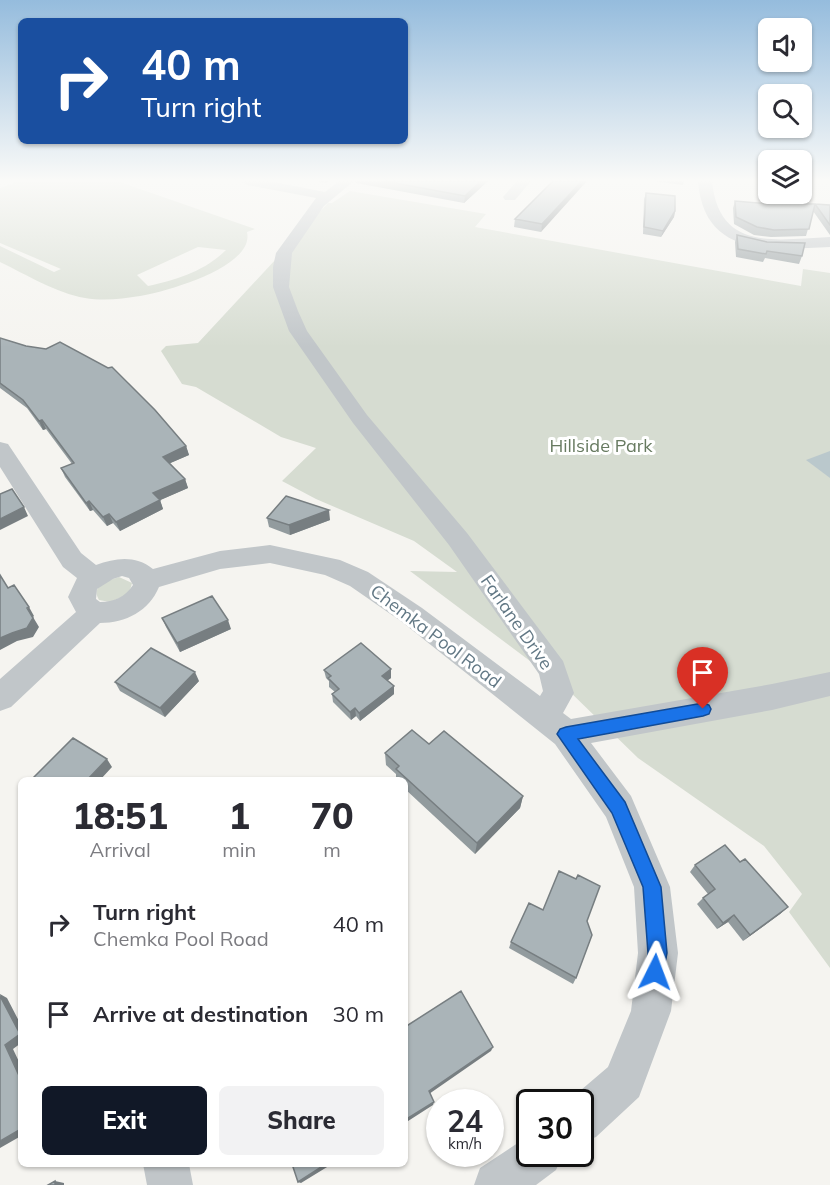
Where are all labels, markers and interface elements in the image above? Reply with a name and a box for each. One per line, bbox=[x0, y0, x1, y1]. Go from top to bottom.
map controls bbox=[758, 18, 812, 204]
button: sound bbox=[758, 18, 812, 72]
text: 40 m bbox=[141, 38, 241, 91]
icon: right bbox=[42, 42, 120, 120]
button: search bbox=[758, 84, 812, 138]
text: Turn right bbox=[141, 90, 261, 124]
button: layers bbox=[758, 150, 812, 204]
park label: Hillside Park bbox=[549, 434, 653, 457]
street label: Farlane Drive bbox=[476, 570, 558, 674]
street label: Chemka Pool Road bbox=[366, 579, 506, 693]
pin bbox=[677, 647, 728, 709]
icon: arrive bbox=[686, 656, 719, 689]
text: 18:51 bbox=[72, 793, 168, 838]
text: 1 bbox=[228, 793, 250, 838]
text: 70 bbox=[311, 793, 354, 838]
text: Arrival bbox=[90, 837, 151, 862]
text: min bbox=[222, 837, 256, 862]
text: m bbox=[323, 837, 341, 862]
text: Turn right bbox=[93, 898, 196, 926]
icon: right bbox=[42, 908, 75, 941]
text: 40 m bbox=[333, 910, 384, 938]
text: Chemka Pool Road bbox=[93, 926, 269, 951]
position arrow bbox=[623, 940, 687, 1004]
icon: arrive bbox=[42, 998, 75, 1031]
text: Arrive at destination bbox=[93, 1000, 308, 1028]
text: 30 m bbox=[333, 1000, 384, 1028]
button: Exit bbox=[42, 1086, 207, 1155]
button: Share bbox=[219, 1086, 384, 1155]
speed limit sign: 30 bbox=[516, 1089, 594, 1167]
text: 24 bbox=[447, 1102, 483, 1140]
text: km/h bbox=[448, 1134, 482, 1153]

